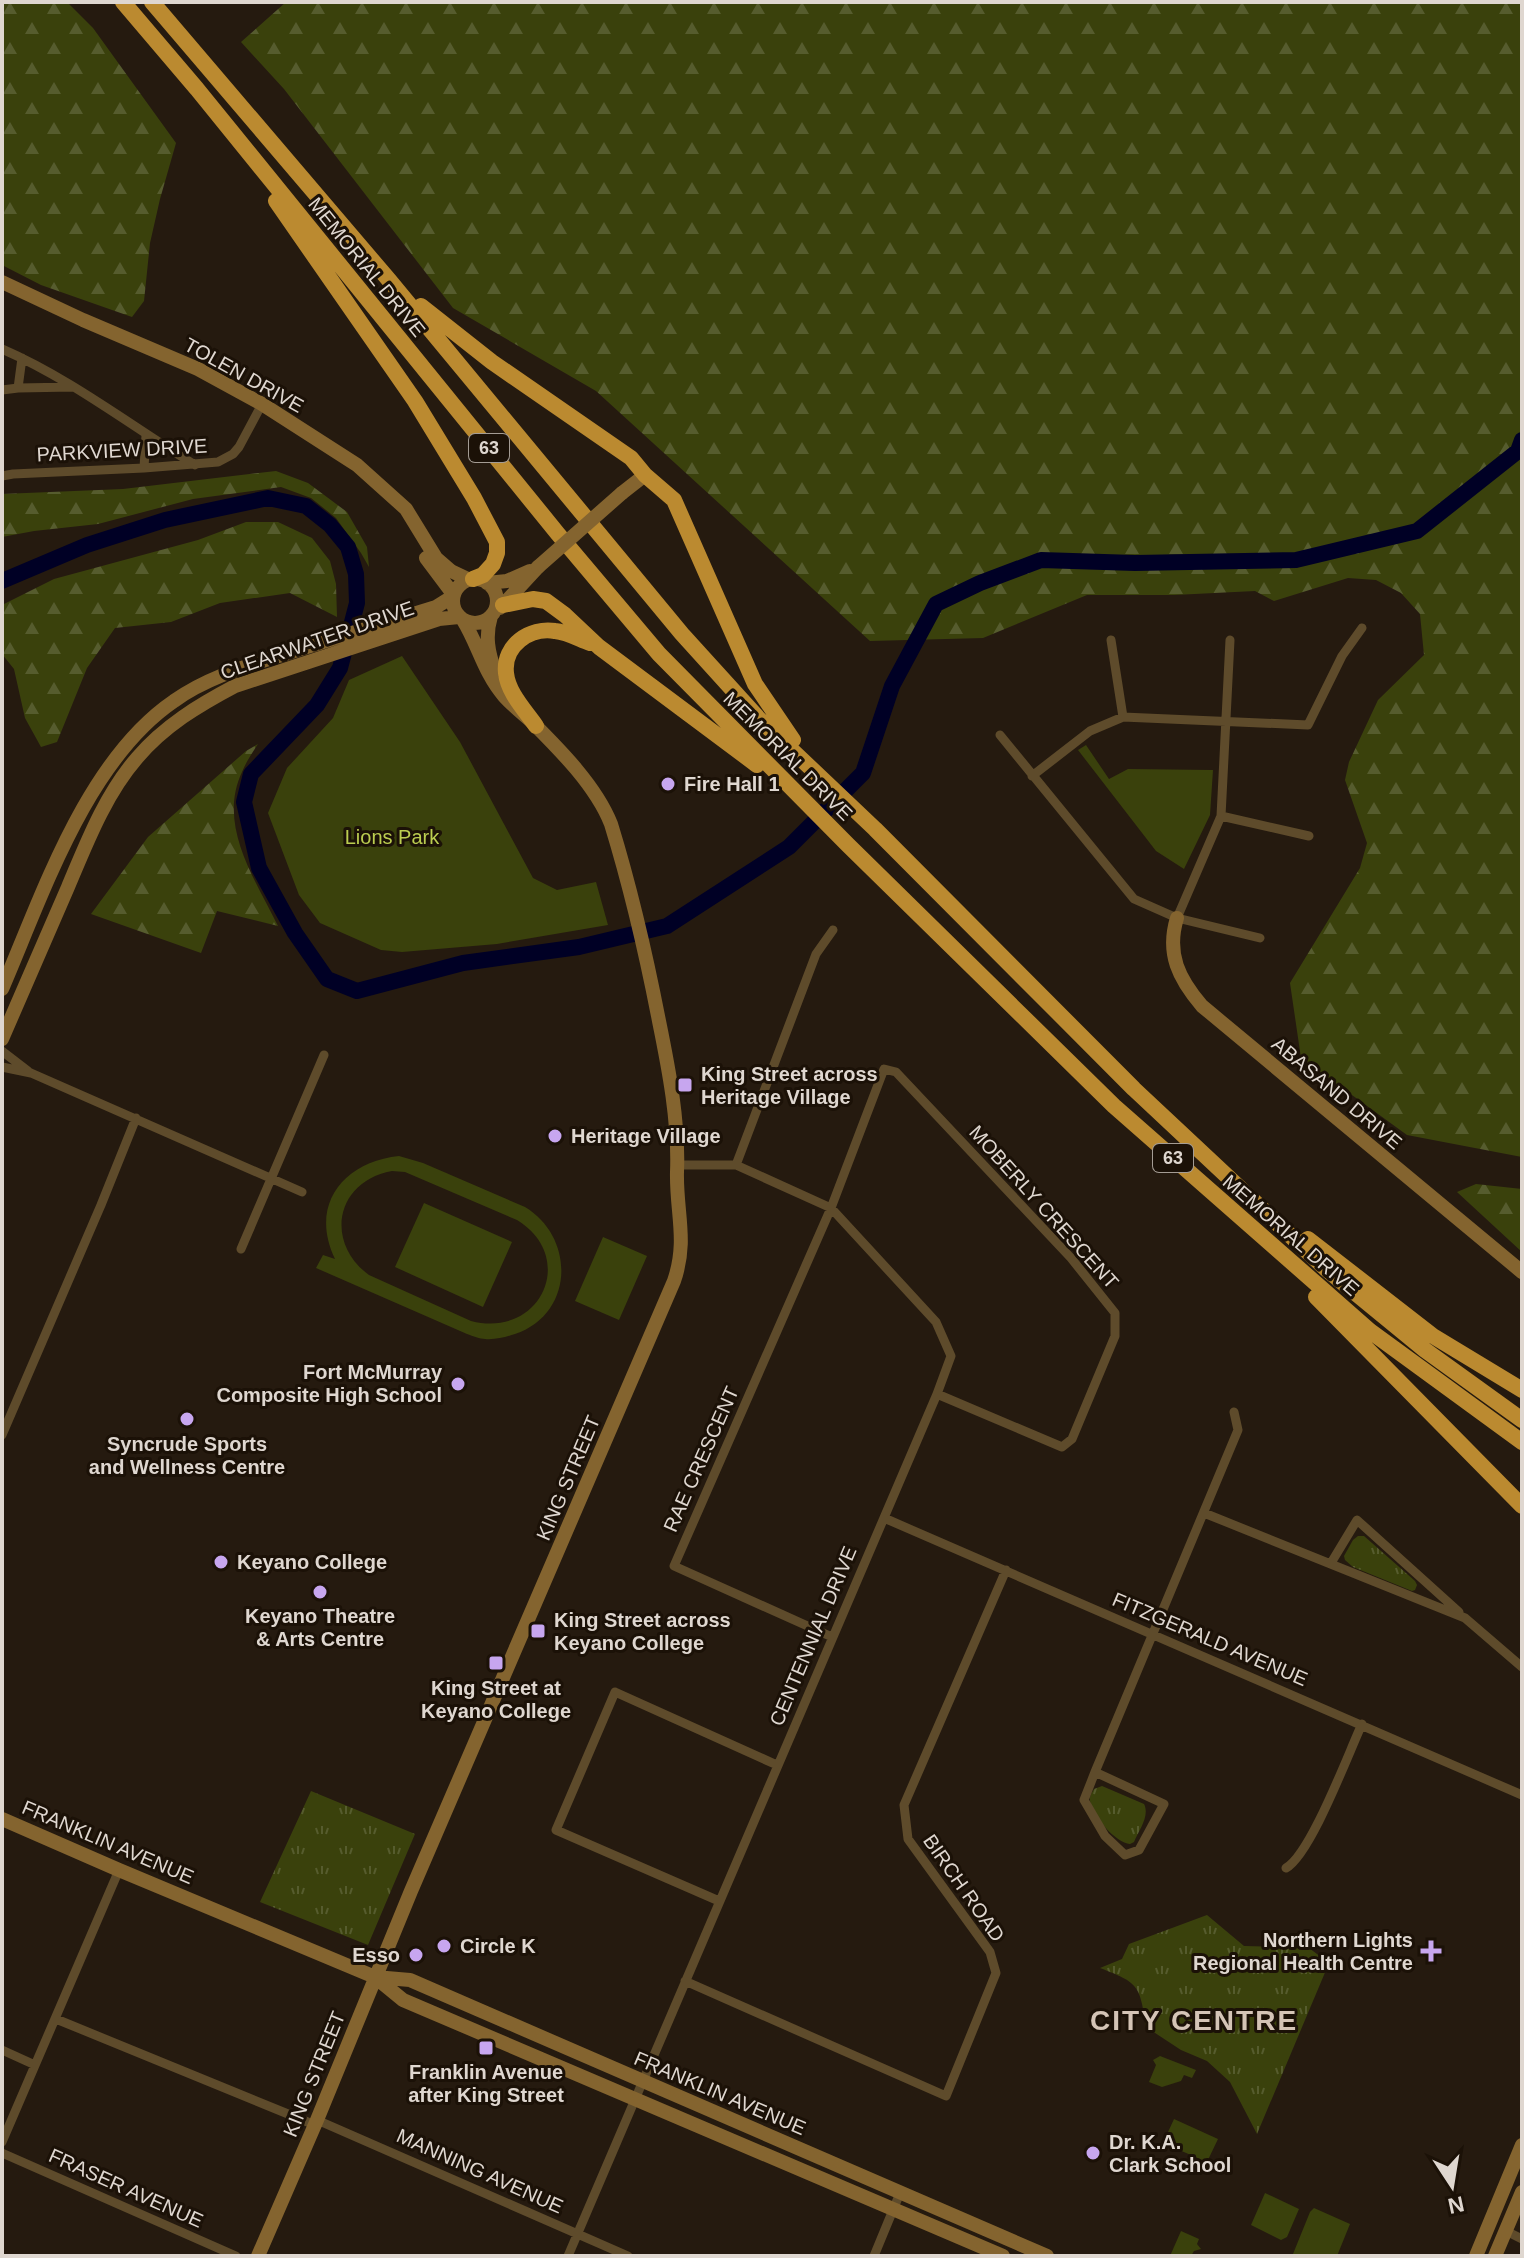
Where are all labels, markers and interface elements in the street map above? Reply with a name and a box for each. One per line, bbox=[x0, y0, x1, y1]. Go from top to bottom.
street label: MEMORIAL DRIVE bbox=[304, 193, 430, 341]
street label: TOLEN DRIVE bbox=[181, 333, 307, 417]
road number: 63 bbox=[469, 434, 509, 462]
street label: PARKVIEW DRIVE bbox=[36, 435, 208, 465]
street label: CLEARWATER DRIVE bbox=[217, 597, 417, 683]
street label: MEMORIAL DRIVE bbox=[719, 687, 857, 825]
place label: Fire Hall 1 bbox=[684, 773, 780, 795]
marker: Fire Hall 1 bbox=[659, 775, 677, 793]
park label: Lions Park bbox=[345, 826, 440, 848]
street label: ABASAND DRIVE bbox=[1268, 1032, 1406, 1154]
place label: King Street across Heritage Village bbox=[701, 1063, 878, 1108]
marker: King Street across Heritage Village bbox=[676, 1076, 694, 1094]
street label: MOBERLY CRESCENT bbox=[965, 1121, 1123, 1293]
place label: Heritage Village bbox=[571, 1125, 721, 1147]
marker: Heritage Village bbox=[546, 1127, 564, 1145]
road number: 63 bbox=[1153, 1144, 1193, 1172]
street label: MEMORIAL DRIVE bbox=[1219, 1170, 1363, 1300]
place label: Fort McMurray Composite High School bbox=[216, 1361, 443, 1406]
marker: Fort McMurray Composite High School bbox=[449, 1375, 467, 1393]
street label: RAE CRESCENT bbox=[659, 1383, 743, 1535]
marker: Syncrude Sports and Wellness Centre bbox=[178, 1410, 196, 1428]
street label: KING STREET bbox=[532, 1412, 604, 1544]
place label: Syncrude Sports and Wellness Centre bbox=[89, 1433, 285, 1478]
street label: CENTENNIAL DRIVE bbox=[765, 1543, 861, 1729]
place label: Keyano College bbox=[237, 1551, 387, 1573]
marker: Keyano College bbox=[212, 1553, 230, 1571]
marker: Keyano Theatre & Arts Centre bbox=[311, 1583, 329, 1601]
street label: FITZGERALD AVENUE bbox=[1109, 1588, 1311, 1690]
place label: Keyano Theatre & Arts Centre bbox=[245, 1605, 395, 1650]
place label: King Street across Keyano College bbox=[554, 1609, 731, 1654]
marker: King Street across Keyano College bbox=[529, 1622, 547, 1640]
marker: King Street at Keyano College bbox=[487, 1654, 505, 1672]
place label: King Street at Keyano College bbox=[421, 1677, 571, 1722]
street label: FRANKLIN AVENUE bbox=[19, 1796, 197, 1888]
street label: BIRCH ROAD bbox=[919, 1830, 1009, 1946]
place label: Northern Lights Regional Health Centre bbox=[1193, 1929, 1413, 1974]
place label: Circle K bbox=[460, 1935, 536, 1957]
marker: Circle K bbox=[435, 1937, 453, 1955]
marker: Northern Lights Regional Health Centre bbox=[1420, 1940, 1442, 1962]
place label: Esso bbox=[352, 1944, 400, 1966]
marker: Esso bbox=[407, 1946, 425, 1964]
district label: CITY CENTRE bbox=[1090, 2005, 1298, 2036]
street label: KING STREET bbox=[279, 2008, 349, 2140]
marker: Franklin Avenue after King Street bbox=[477, 2039, 495, 2057]
street label: FRANKLIN AVENUE bbox=[631, 2047, 809, 2139]
place label: Franklin Avenue after King Street bbox=[408, 2061, 564, 2106]
street label: MANNING AVENUE bbox=[393, 2124, 567, 2218]
place label: Dr. K.A. Clark School bbox=[1109, 2131, 1231, 2176]
street label: FRASER AVENUE bbox=[46, 2144, 206, 2232]
marker: Dr. K.A. Clark School bbox=[1084, 2144, 1102, 2162]
north arrow bbox=[1412, 2146, 1492, 2226]
text: N bbox=[1446, 2191, 1466, 2219]

